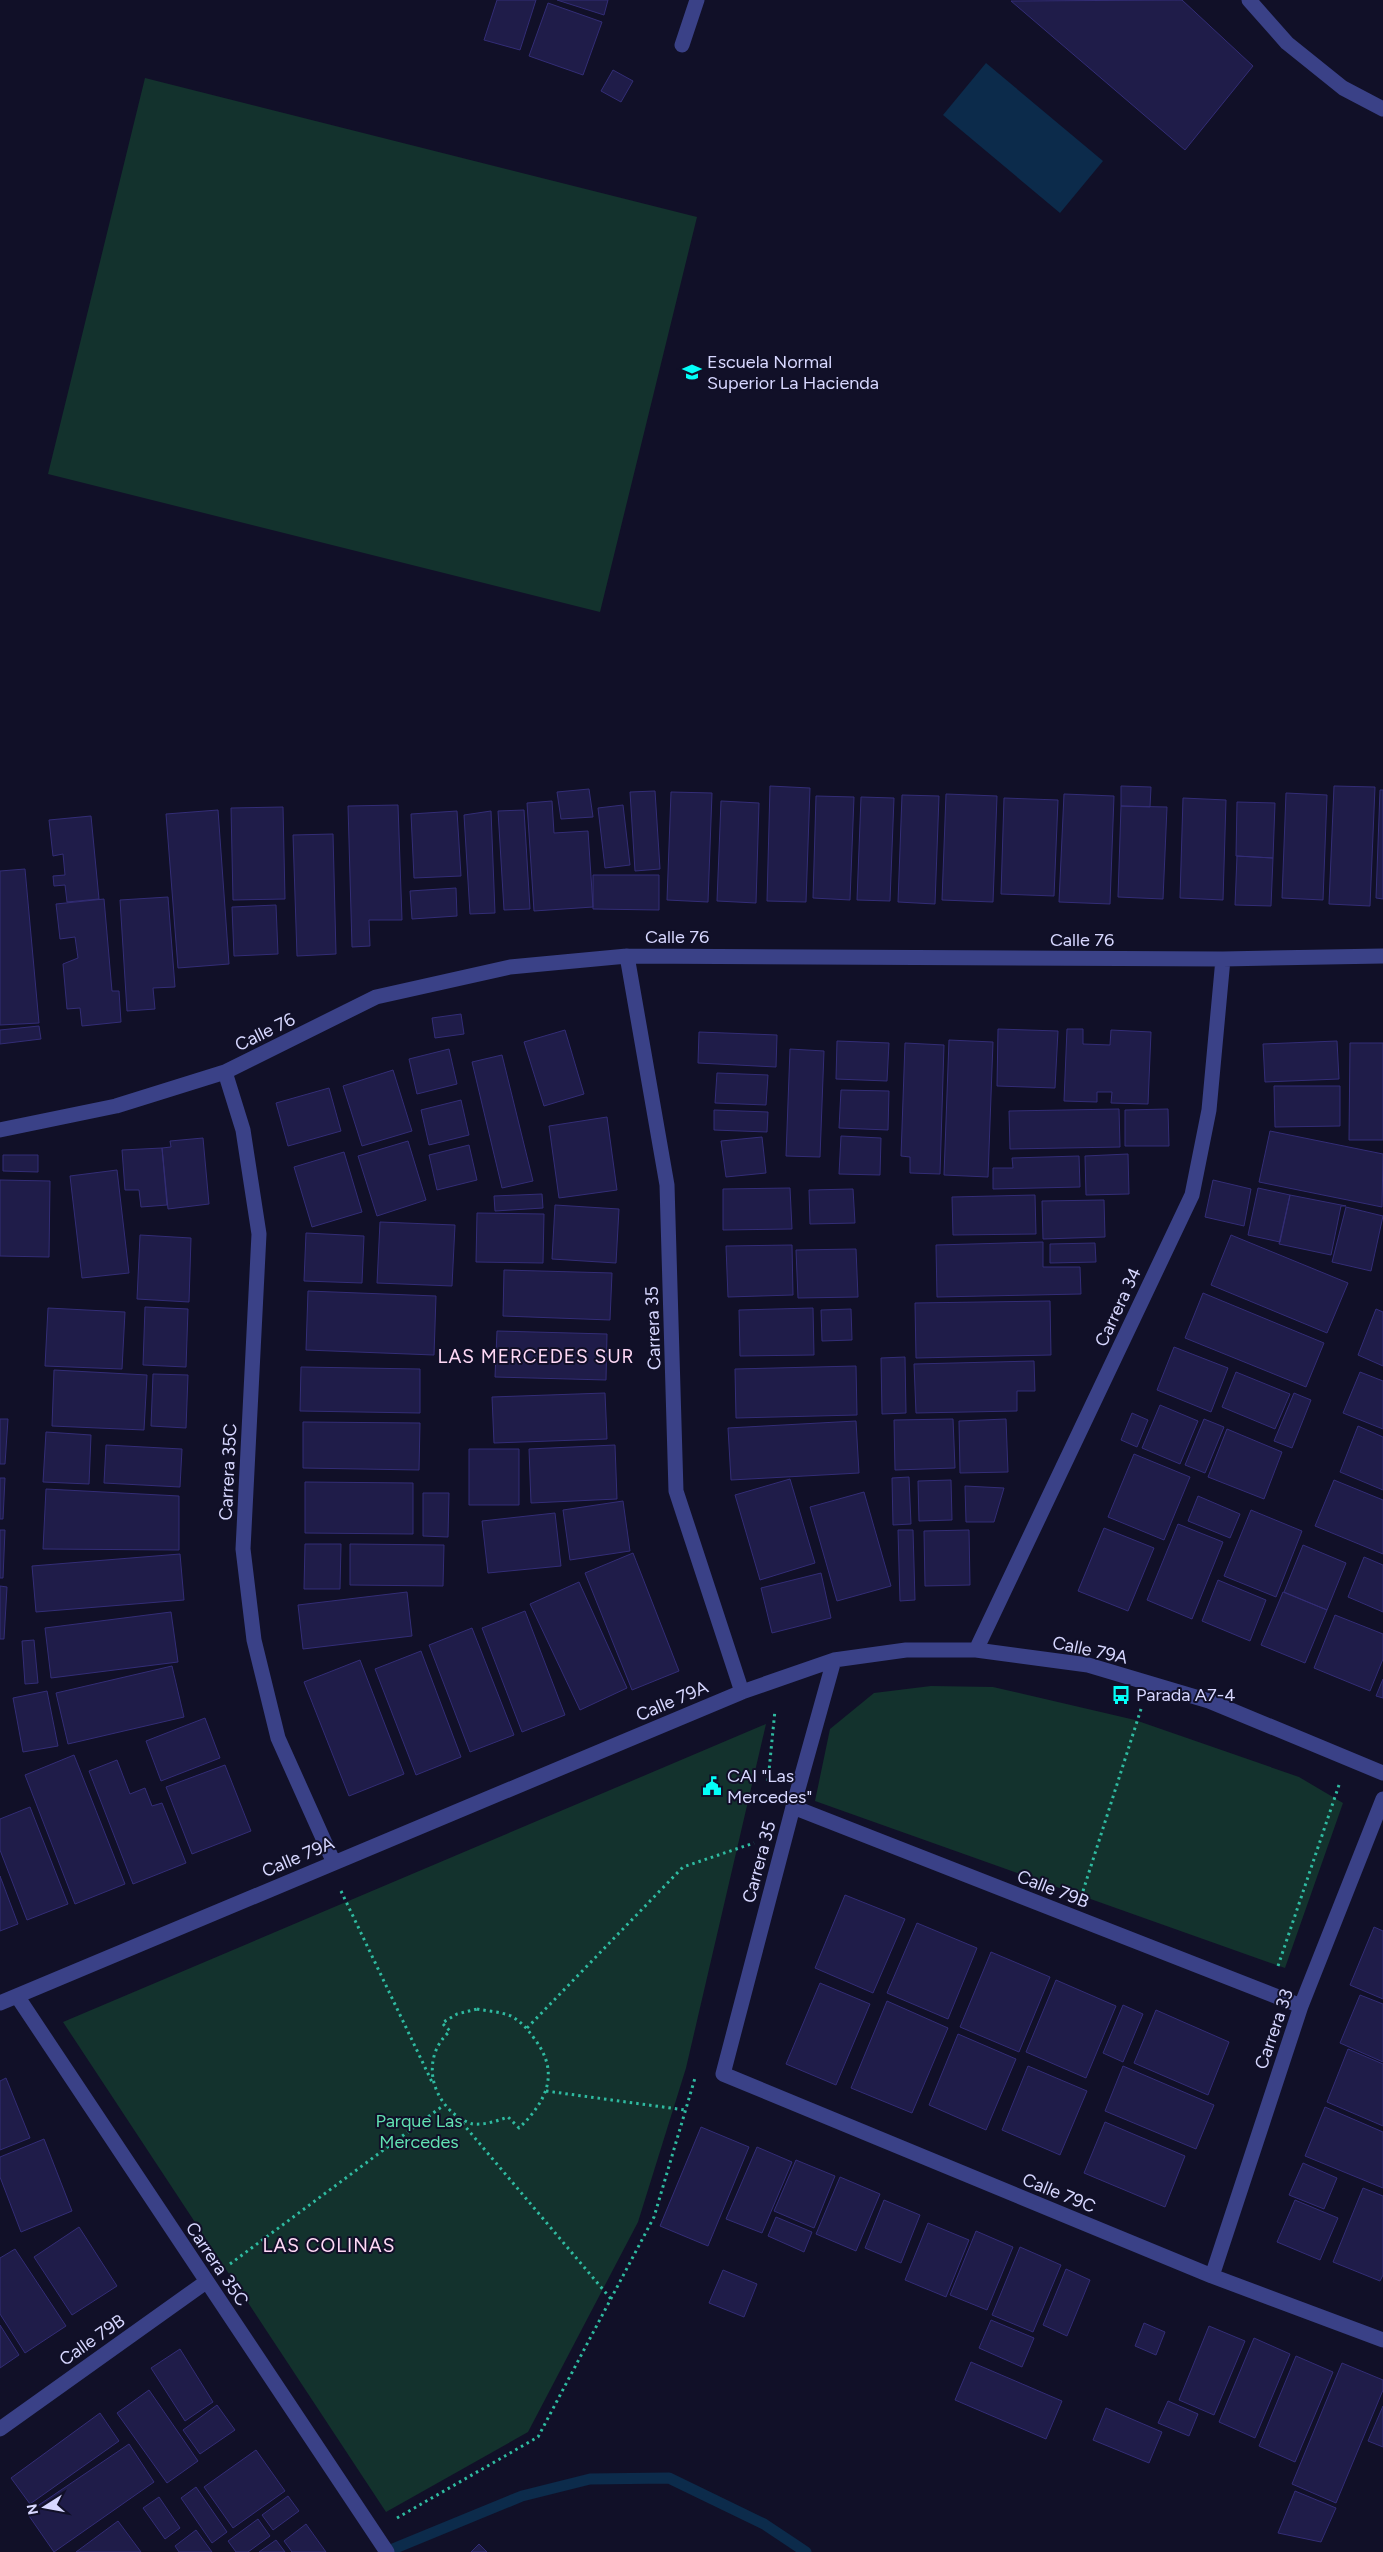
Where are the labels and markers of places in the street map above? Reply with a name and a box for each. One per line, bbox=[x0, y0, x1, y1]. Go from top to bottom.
place label: Escuela Normal Superior La Hacienda bbox=[707, 351, 879, 394]
school or university icon: Escuela Normal Superior La Hacienda bbox=[681, 361, 703, 383]
bus stop icon: Parada A7-4 bbox=[1110, 1684, 1132, 1706]
place label: Parada A7-4 bbox=[1136, 1684, 1235, 1706]
place label: CAI "Las Mercedes" bbox=[727, 1765, 812, 1808]
public building icon: CAI "Las Mercedes" bbox=[701, 1775, 723, 1797]

